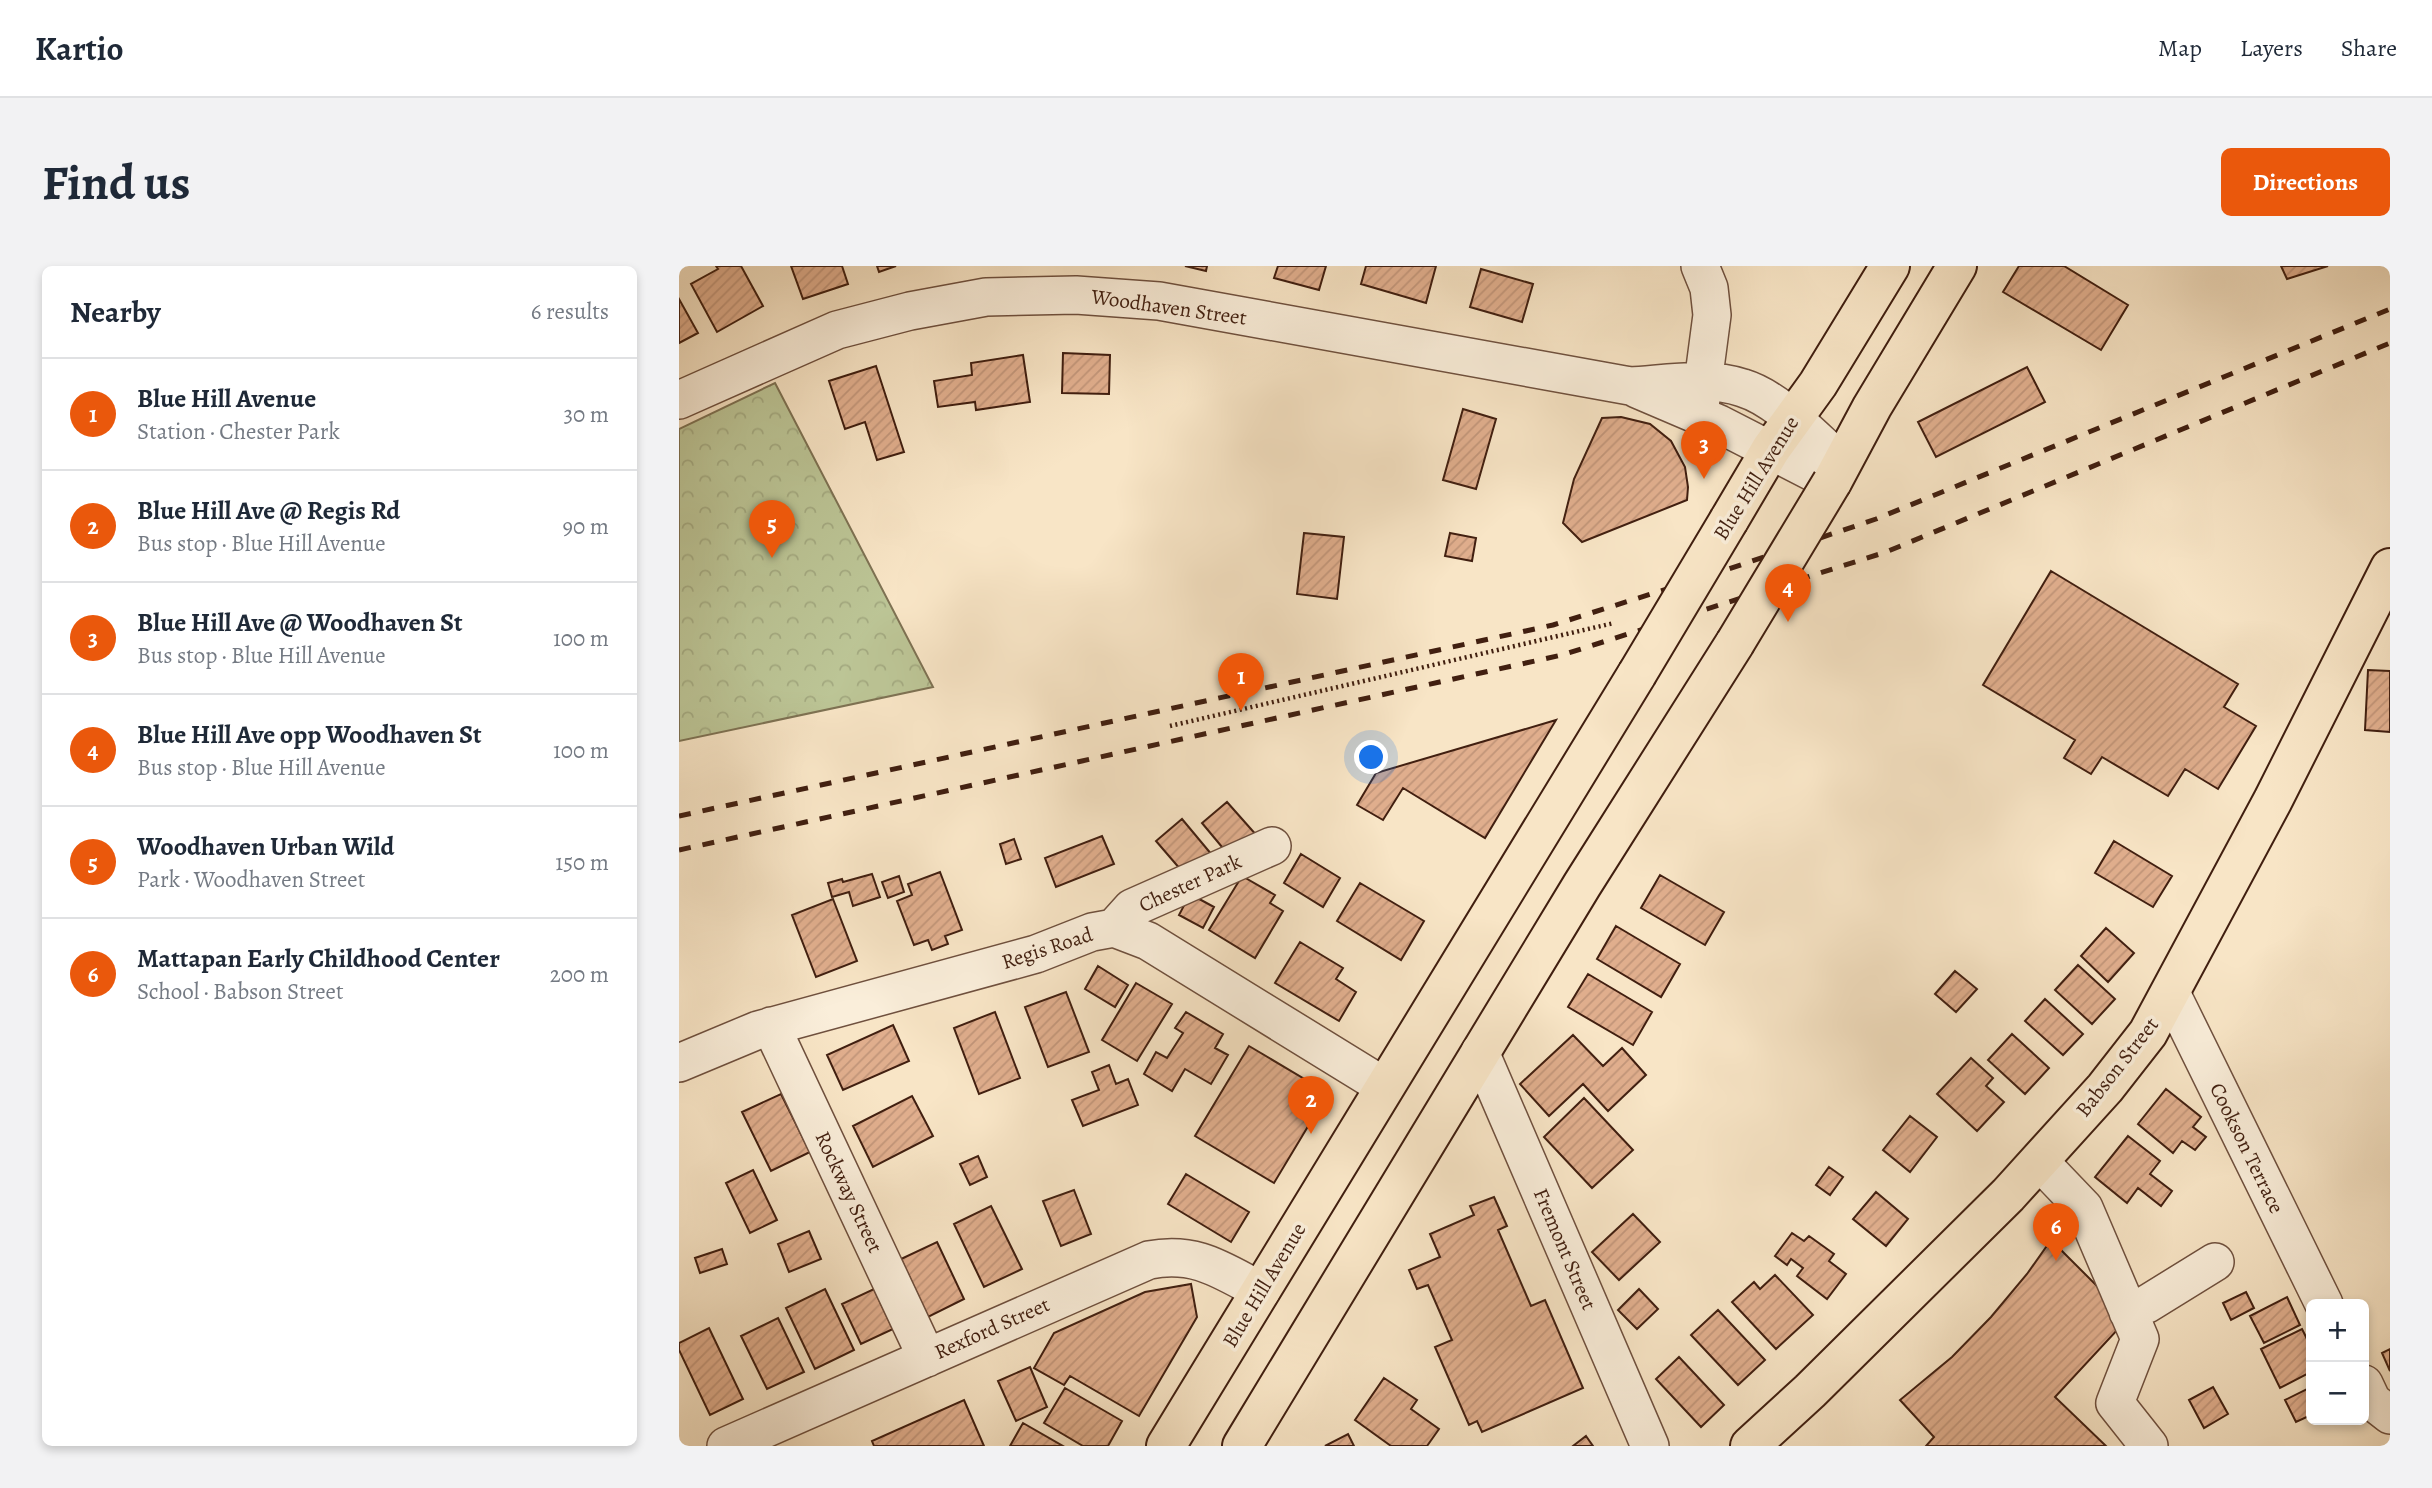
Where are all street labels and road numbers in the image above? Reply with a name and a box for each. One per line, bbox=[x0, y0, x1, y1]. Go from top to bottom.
street label: Woodhaven Street bbox=[1089, 282, 1249, 332]
street label: Blue Hill Avenue bbox=[1707, 411, 1805, 545]
street label: Chester Park bbox=[1134, 847, 1246, 919]
street label: Regis Road bbox=[998, 920, 1097, 976]
street label: Babson Street bbox=[2069, 1011, 2165, 1123]
street label: Cookson Terrace bbox=[2203, 1078, 2291, 1218]
street label: Rockway Street bbox=[809, 1127, 889, 1257]
street label: Fremont Street bbox=[1527, 1184, 1603, 1314]
street label: Blue Hill Avenue bbox=[1216, 1217, 1312, 1353]
street label: Rexford Street bbox=[930, 1290, 1054, 1366]

